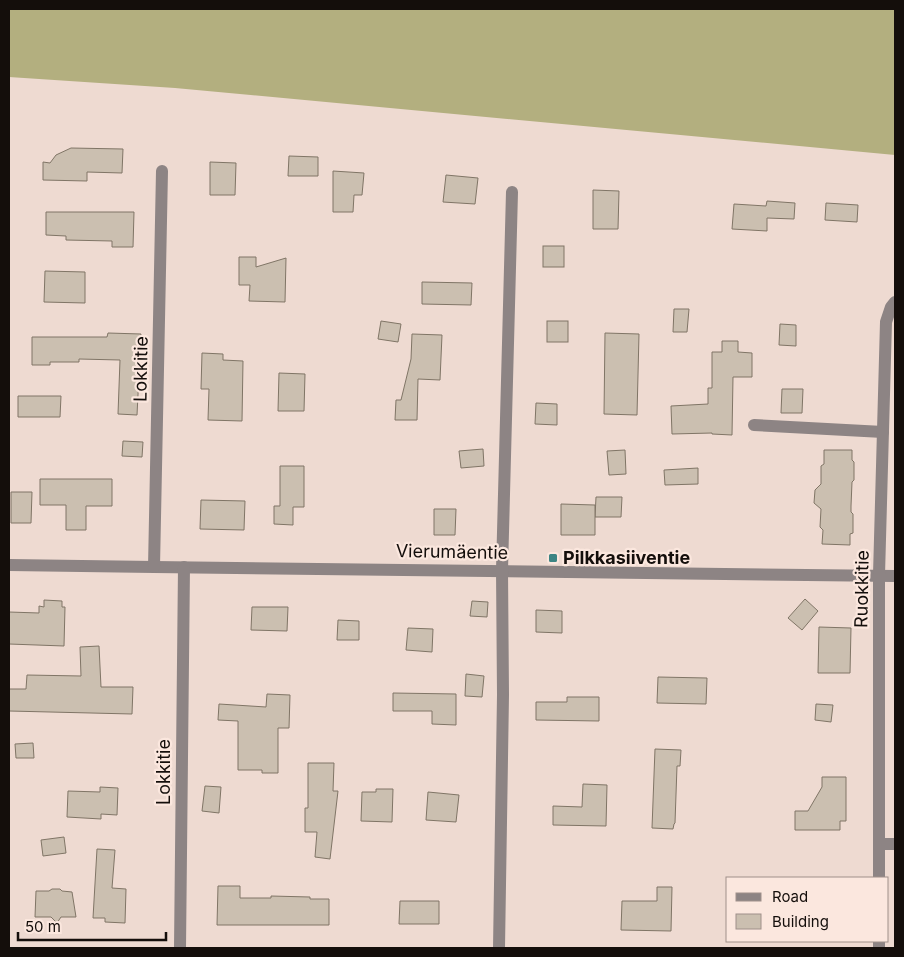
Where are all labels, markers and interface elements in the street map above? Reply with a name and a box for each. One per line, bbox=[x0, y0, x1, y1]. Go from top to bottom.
street label: Lokkitie bbox=[129, 336, 152, 402]
street label: Vierumäentie bbox=[396, 540, 508, 563]
place label: Pilkkasiiventie bbox=[563, 547, 690, 568]
street label: Ruokkitie bbox=[850, 550, 873, 628]
marker: Pilkkasiiventie bbox=[547, 552, 559, 564]
street label: Lokkitie bbox=[153, 739, 174, 805]
legend bbox=[726, 877, 889, 942]
text: Road bbox=[772, 887, 808, 906]
scale bar bbox=[18, 910, 165, 942]
text: Building bbox=[772, 912, 829, 931]
text: 50 m bbox=[25, 917, 61, 936]

